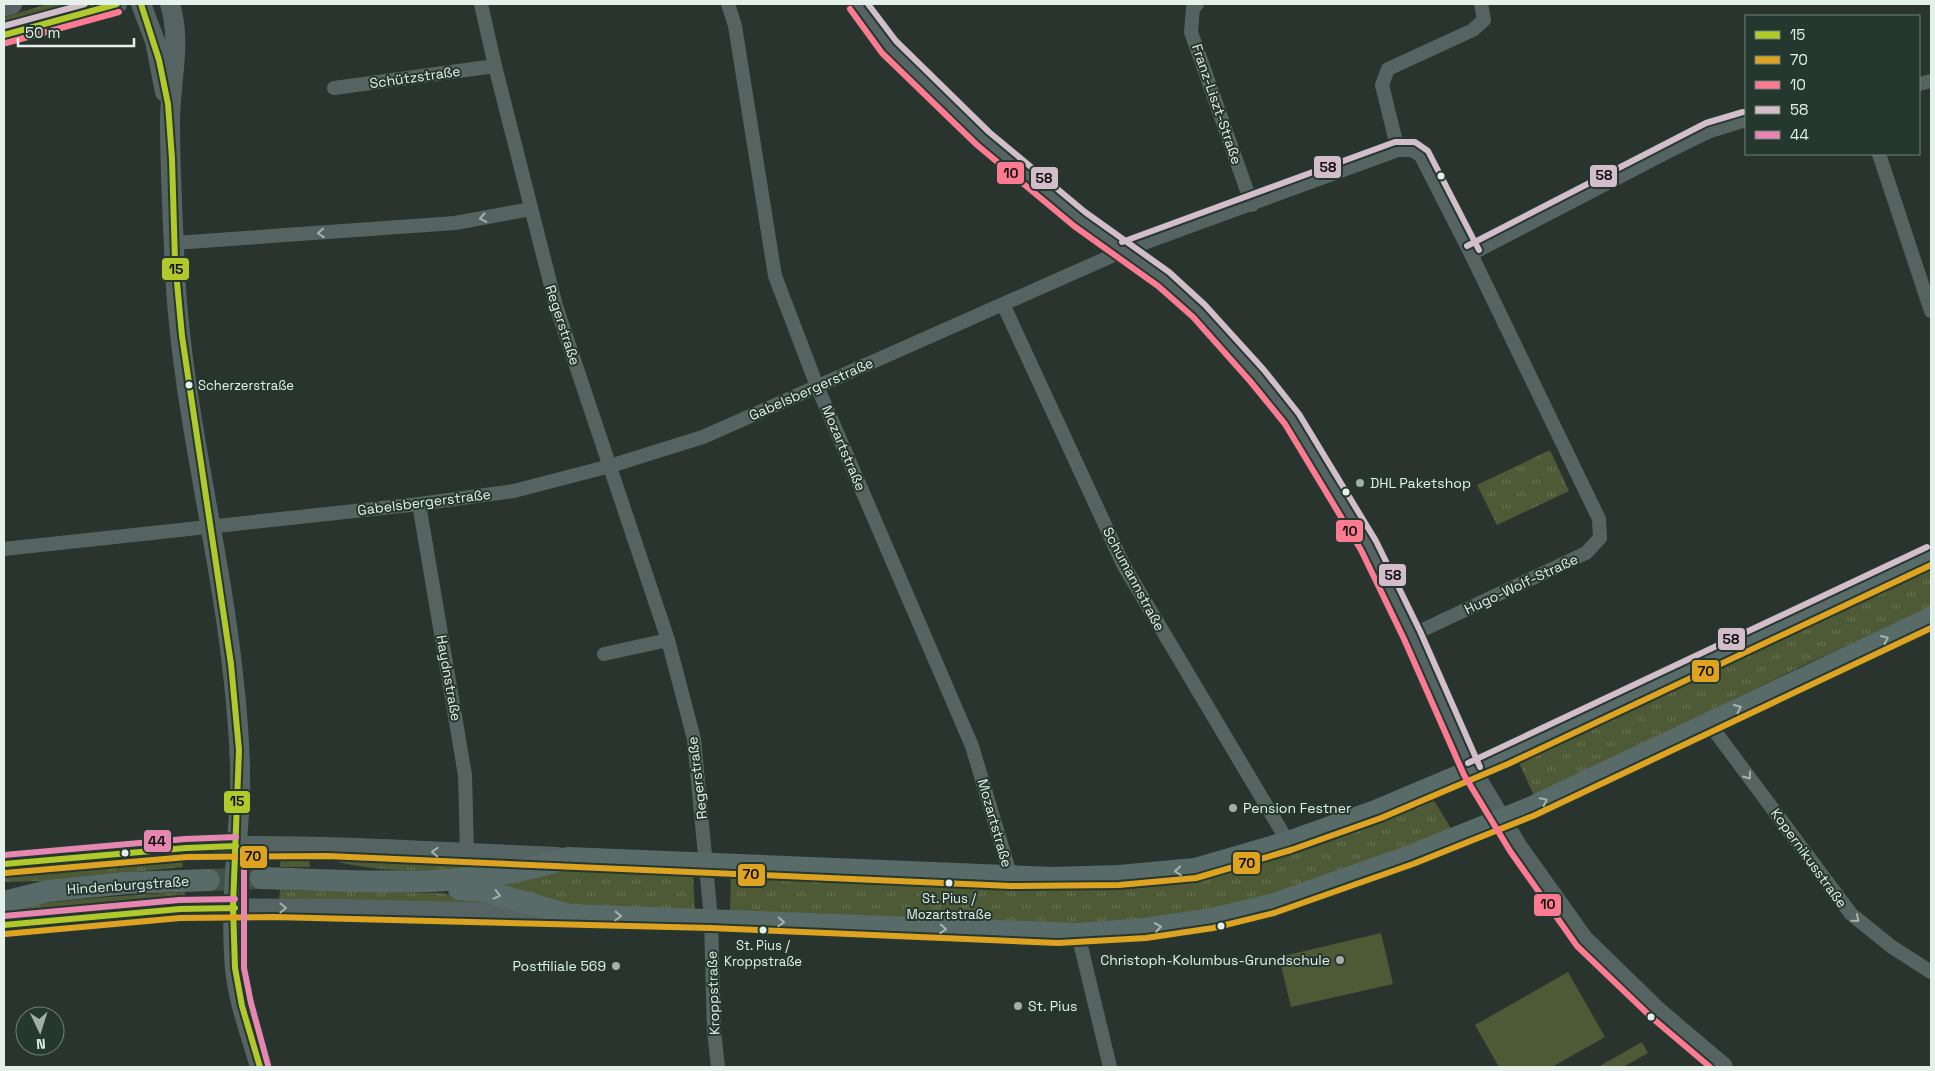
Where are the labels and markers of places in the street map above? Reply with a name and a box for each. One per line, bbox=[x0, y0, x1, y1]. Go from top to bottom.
unlabelled marker bbox=[1436, 171, 1446, 181]
place label: Scherzerstraße bbox=[198, 377, 294, 394]
marker: Scherzerstraße bbox=[184, 380, 194, 390]
place label: DHL Paketshop bbox=[1370, 474, 1471, 492]
marker: DHL Paketshop bbox=[1354, 477, 1366, 489]
unlabelled marker bbox=[1341, 487, 1351, 497]
place label: Pension Festner bbox=[1243, 799, 1351, 817]
marker: Pension Festner bbox=[1227, 802, 1239, 814]
unlabelled marker bbox=[120, 848, 130, 858]
marker: St. Pius / Mozartstraße bbox=[944, 878, 954, 888]
place label: St. Pius / Mozartstraße bbox=[907, 890, 991, 923]
unlabelled marker bbox=[1216, 921, 1226, 931]
marker: St. Pius / Kroppstraße bbox=[758, 925, 768, 935]
place label: St. Pius / Kroppstraße bbox=[724, 937, 802, 970]
place label: Christoph-Kolumbus-Grundschule bbox=[1100, 951, 1330, 969]
marker: Christoph-Kolumbus-Grundschule bbox=[1334, 954, 1346, 966]
place label: Postfiliale 569 bbox=[512, 957, 606, 975]
marker: Postfiliale 569 bbox=[610, 960, 622, 972]
place label: St. Pius bbox=[1028, 997, 1078, 1015]
marker: St. Pius bbox=[1012, 1000, 1024, 1012]
unlabelled marker bbox=[1646, 1012, 1656, 1022]

